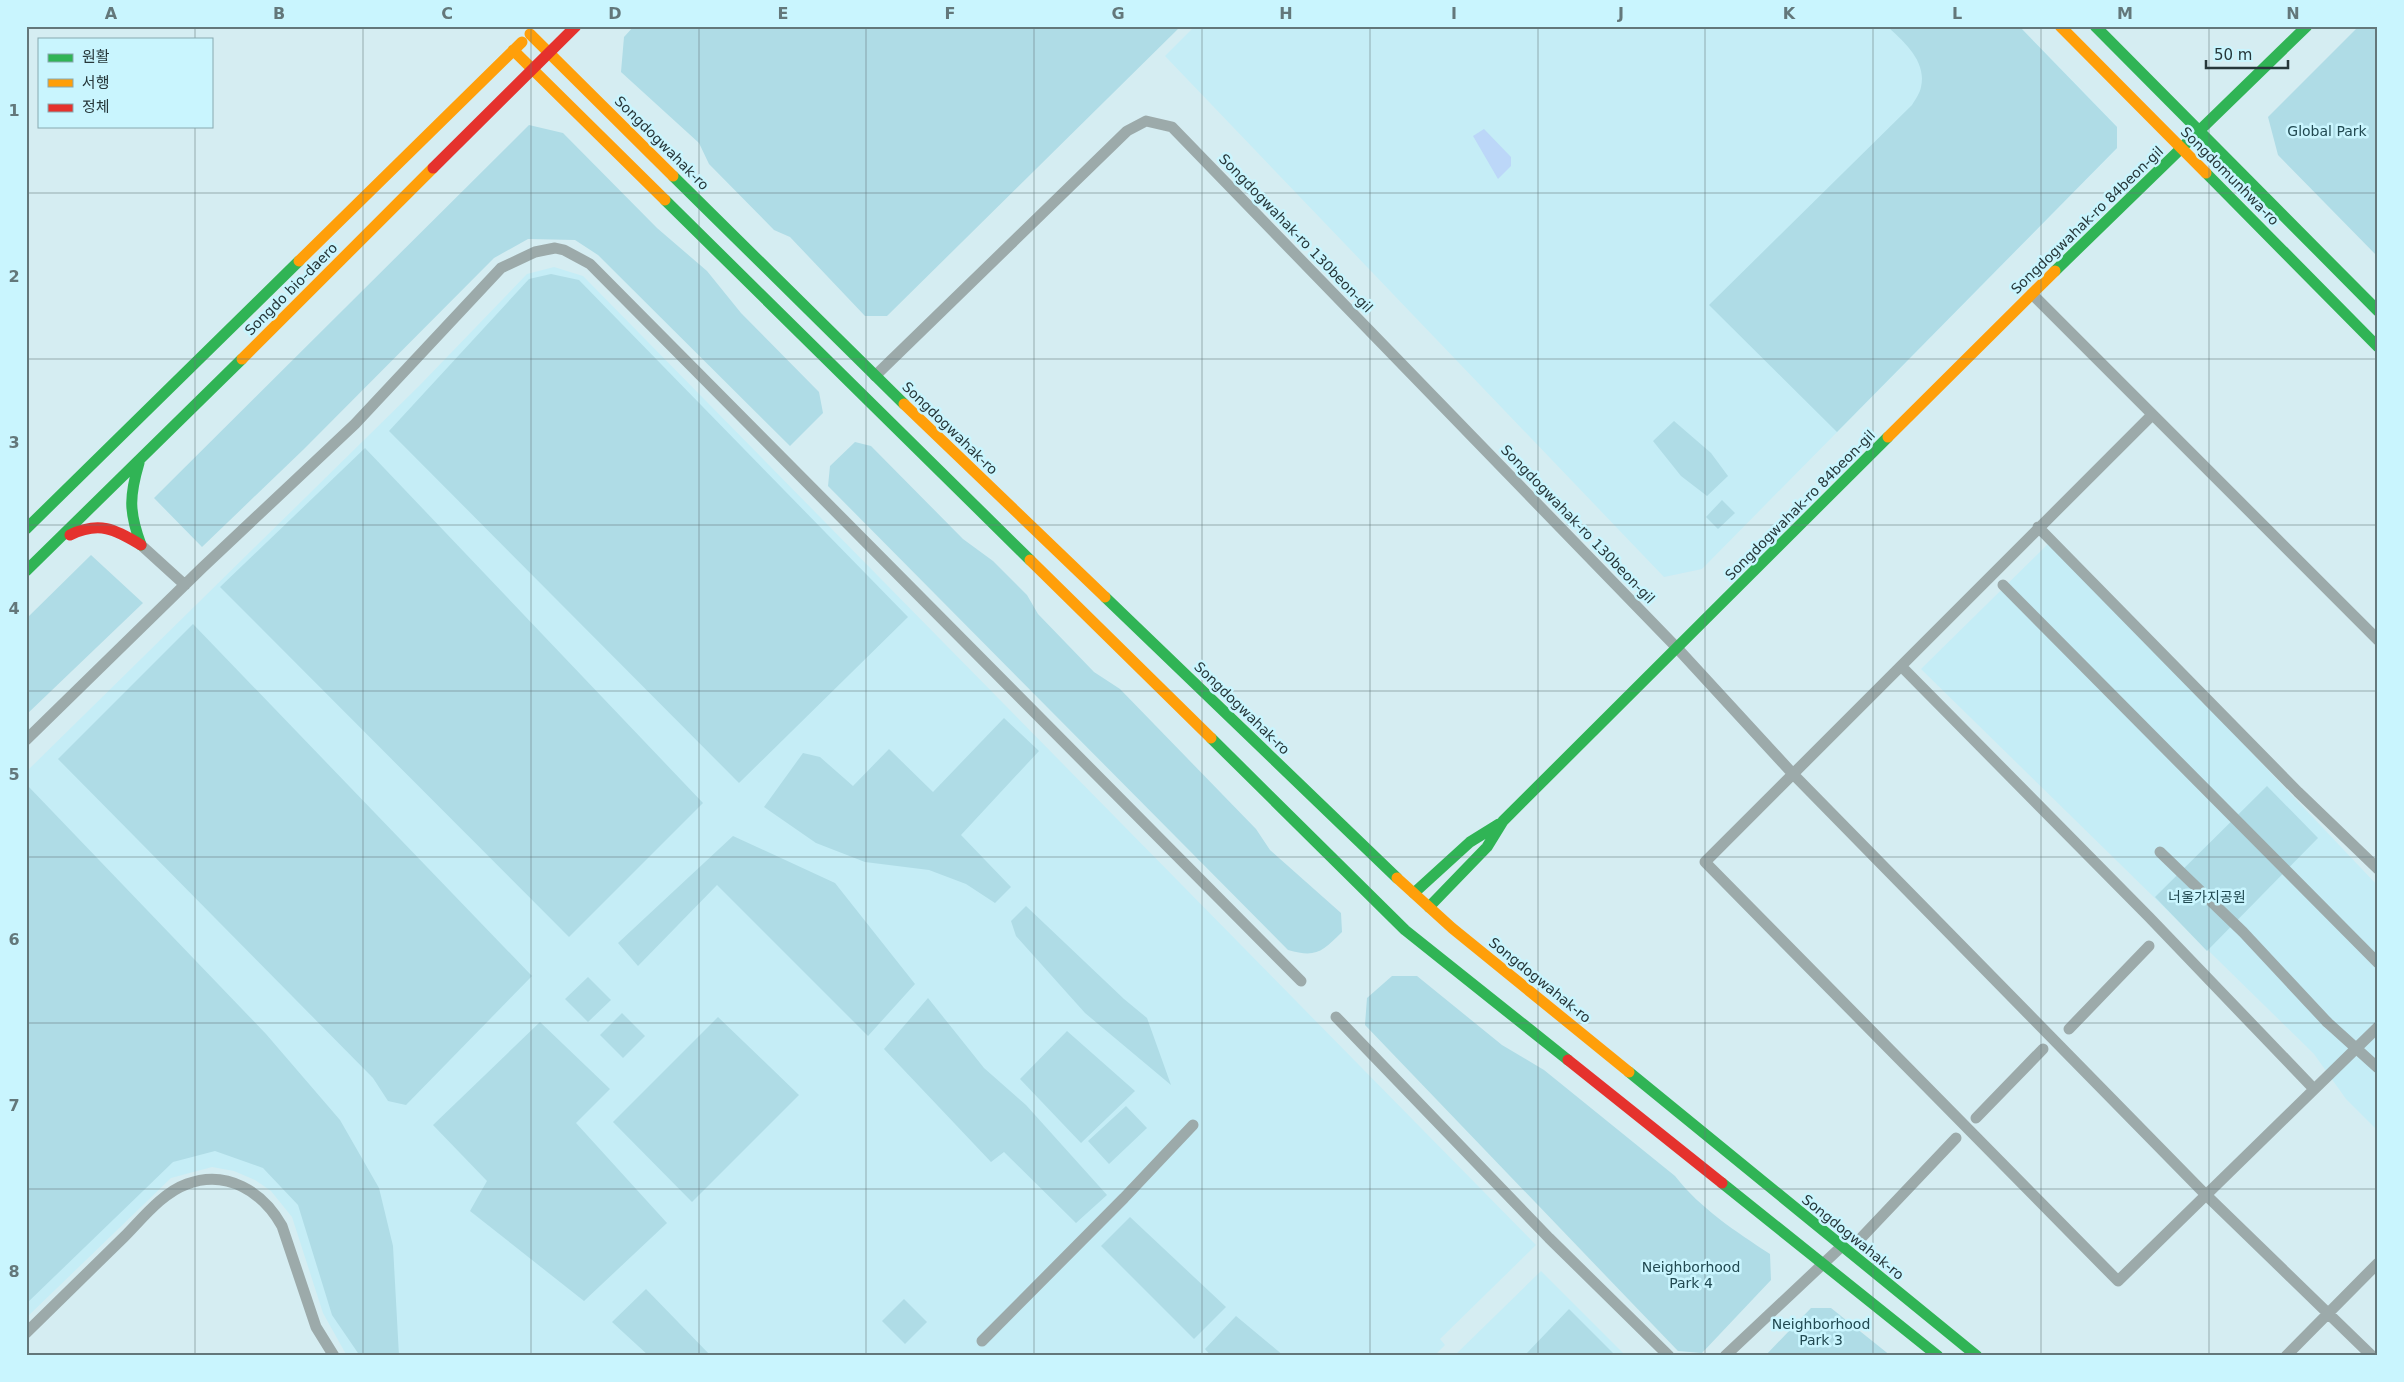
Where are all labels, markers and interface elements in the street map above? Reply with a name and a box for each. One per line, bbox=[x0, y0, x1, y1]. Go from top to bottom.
text: A bbox=[105, 4, 118, 23]
text: B bbox=[273, 4, 285, 23]
text: C bbox=[441, 4, 453, 23]
text: D bbox=[608, 4, 622, 23]
text: E bbox=[778, 4, 788, 23]
text: F bbox=[945, 4, 955, 23]
text: G bbox=[1111, 4, 1125, 23]
text: H bbox=[1279, 4, 1293, 23]
text: I bbox=[1451, 4, 1457, 23]
text: J bbox=[1617, 4, 1624, 23]
text: K bbox=[1783, 4, 1796, 23]
text: L bbox=[1952, 4, 1962, 23]
text: M bbox=[2117, 4, 2133, 23]
text: N bbox=[2286, 4, 2300, 23]
legend bbox=[38, 38, 212, 128]
scale bar bbox=[2206, 38, 2289, 70]
text: 50 m bbox=[2214, 46, 2252, 64]
text: 원활 bbox=[82, 48, 110, 66]
text: 서행 bbox=[82, 74, 110, 92]
street label: Songdogwahak-ro bbox=[612, 93, 712, 193]
text: 정체 bbox=[82, 98, 110, 116]
text: 1 bbox=[8, 101, 20, 120]
park label: Global Park bbox=[2287, 123, 2368, 139]
street label: Songdomunhwa-ro bbox=[2178, 124, 2282, 228]
street label: Songdogwahak-ro 84beon-gil bbox=[2008, 143, 2166, 297]
street label: Songdogwahak-ro 130beon-gil bbox=[1216, 150, 1376, 316]
street label: Songdo bio-daero bbox=[242, 240, 340, 338]
text: 2 bbox=[8, 267, 20, 286]
street label: Songdogwahak-ro bbox=[899, 378, 1001, 478]
street label: Songdogwahak-ro 84beon-gil bbox=[1722, 427, 1878, 583]
text: 3 bbox=[8, 433, 20, 452]
street label: Songdogwahak-ro 130beon-gil bbox=[1498, 441, 1658, 607]
text: 4 bbox=[8, 599, 20, 618]
street label: Songdogwahak-ro bbox=[1191, 658, 1293, 758]
text: 5 bbox=[8, 765, 20, 784]
park label: 너울가지공원 bbox=[2168, 889, 2246, 905]
text: 6 bbox=[8, 930, 20, 949]
street label: Songdogwahak-ro bbox=[1486, 934, 1594, 1026]
text: 7 bbox=[8, 1096, 20, 1115]
street label: Songdogwahak-ro bbox=[1799, 1191, 1907, 1283]
park label: Neighborhood Park 4 bbox=[1642, 1259, 1740, 1291]
text: 8 bbox=[8, 1262, 20, 1281]
park label: Neighborhood Park 3 bbox=[1772, 1316, 1870, 1348]

